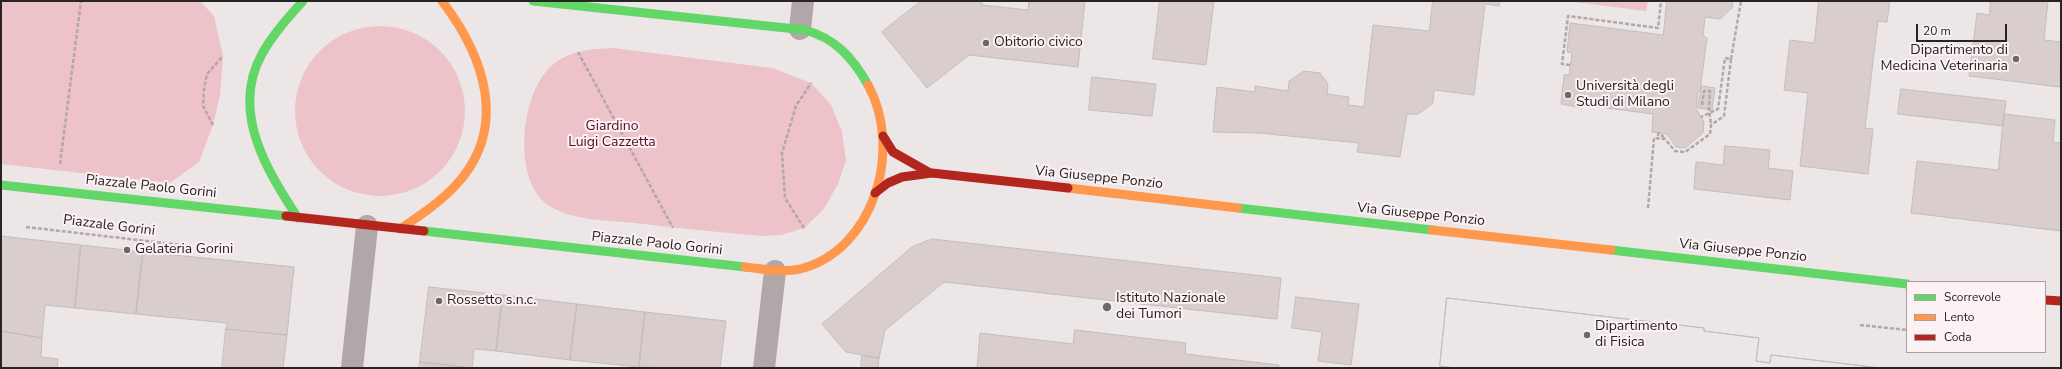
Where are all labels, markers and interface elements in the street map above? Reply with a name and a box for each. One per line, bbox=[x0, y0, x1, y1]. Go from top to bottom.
scale bar bbox=[1918, 16, 2009, 42]
text: 20 m bbox=[1923, 23, 1951, 39]
place label: Obitorio civico bbox=[994, 35, 1083, 51]
marker: Obitorio civico bbox=[981, 38, 991, 48]
place label: Dipartimento di Medicina Veterinaria bbox=[1881, 43, 2008, 76]
marker: Dipartimento di Medicina Veterinaria bbox=[2011, 54, 2021, 64]
place label: Università degli Studi di Milano bbox=[1576, 79, 1674, 112]
marker: Università degli Studi di Milano bbox=[1563, 90, 1573, 100]
park label: Giardino Luigi Cazzetta bbox=[568, 119, 656, 152]
street label: Via Giuseppe Ponzio bbox=[1034, 163, 1164, 193]
street label: Piazzale Paolo Gorini bbox=[85, 172, 217, 202]
street label: Via Giuseppe Ponzio bbox=[1356, 200, 1486, 230]
street label: Piazzale Gorini bbox=[62, 212, 156, 240]
street label: Piazzale Paolo Gorini bbox=[591, 229, 723, 259]
street label: Via Giuseppe Ponzio bbox=[1678, 236, 1808, 266]
place label: Gelateria Gorini bbox=[135, 242, 233, 258]
marker: Gelateria Gorini bbox=[122, 245, 132, 255]
legend bbox=[1906, 281, 2046, 353]
text: Scorrevole bbox=[1944, 289, 2001, 305]
place label: Istituto Nazionale dei Tumori bbox=[1116, 291, 1226, 324]
place label: Rossetto s.n.c. bbox=[447, 293, 536, 309]
marker: Rossetto s.n.c. bbox=[434, 296, 444, 306]
marker: Istituto Nazionale dei Tumori bbox=[1101, 301, 1113, 313]
text: Lento bbox=[1944, 309, 1974, 325]
place label: Dipartimento di Fisica bbox=[1595, 319, 1678, 352]
text: Coda bbox=[1944, 329, 1972, 345]
marker: Dipartimento di Fisica bbox=[1582, 330, 1592, 340]

